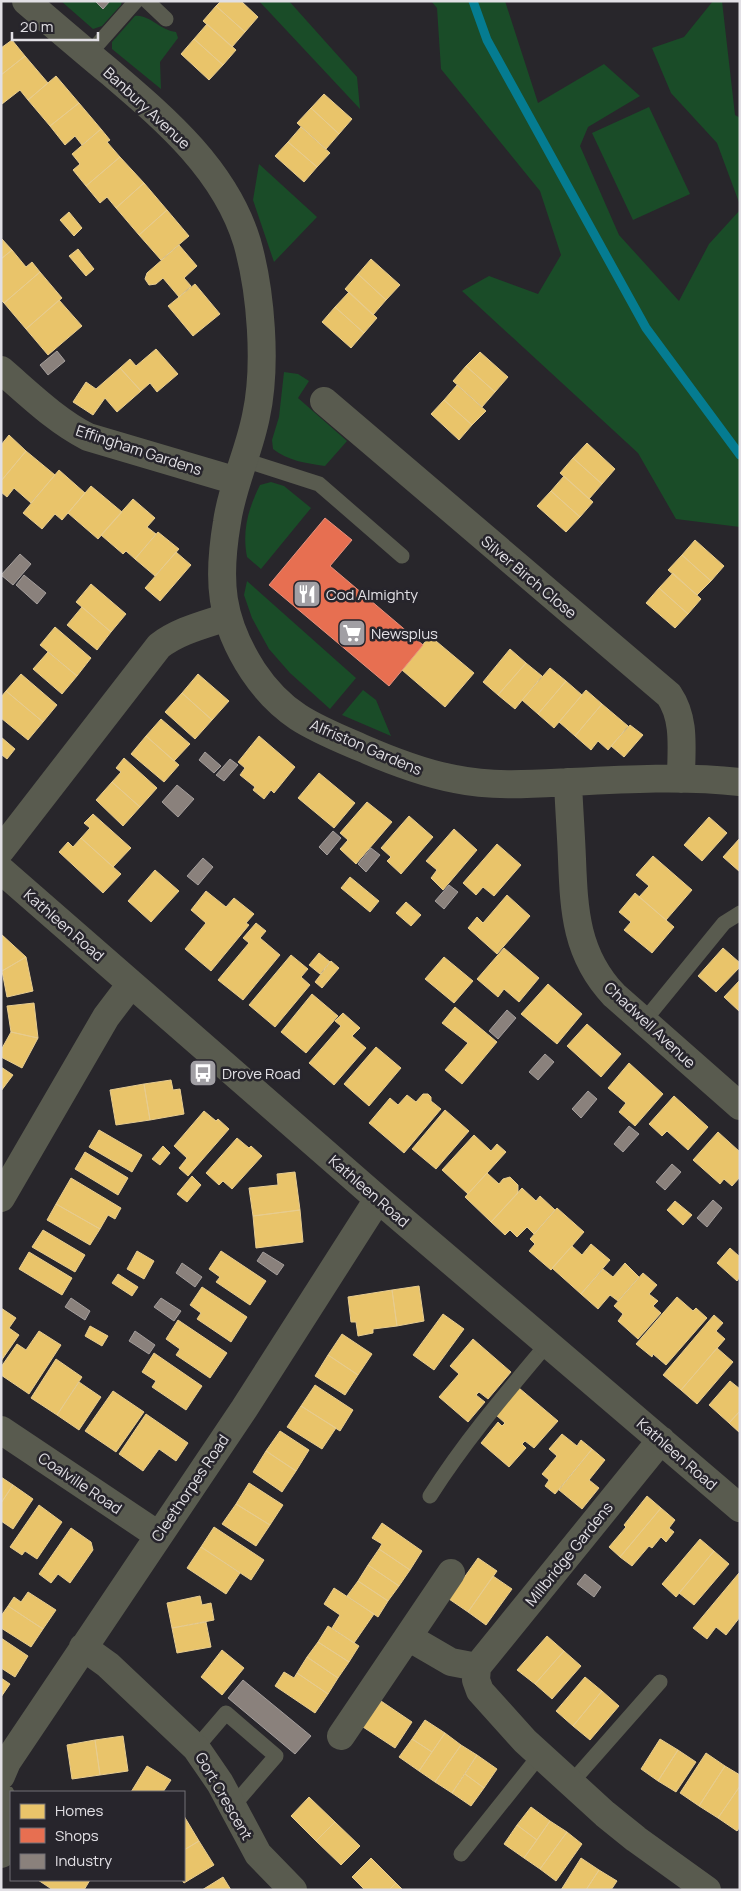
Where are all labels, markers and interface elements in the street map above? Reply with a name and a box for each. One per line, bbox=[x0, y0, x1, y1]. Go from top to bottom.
scale bar bbox=[12, 10, 99, 42]
text: 20 m bbox=[20, 16, 53, 37]
street label: Banbury Avenue bbox=[99, 62, 195, 154]
street label: Effingham Gardens bbox=[73, 420, 205, 480]
street label: Silver Birch Close bbox=[477, 531, 581, 623]
restaurant icon: Cod Almighty bbox=[292, 579, 322, 609]
place label: Cod Almighty bbox=[326, 584, 418, 605]
supermarket icon: Newsplus bbox=[337, 618, 367, 648]
place label: Newsplus bbox=[371, 623, 438, 644]
street label: Alfriston Gardens bbox=[307, 714, 425, 780]
street label: Kathleen Road bbox=[19, 884, 109, 966]
street label: Chadwell Avenue bbox=[600, 977, 701, 1073]
bus stop icon: Drove Road bbox=[188, 1058, 218, 1088]
place label: Drove Road bbox=[222, 1063, 301, 1084]
street label: Kathleen Road bbox=[324, 1150, 414, 1232]
street label: Kathleen Road bbox=[632, 1413, 722, 1495]
street label: Cleethorpes Road bbox=[146, 1430, 234, 1546]
street label: Coalville Road bbox=[34, 1447, 126, 1519]
street label: Millbridge Gardens bbox=[520, 1497, 618, 1611]
street label: Gort Crescent bbox=[190, 1748, 258, 1844]
legend bbox=[10, 1791, 185, 1881]
text: Homes bbox=[55, 1800, 104, 1821]
text: Shops bbox=[55, 1825, 99, 1846]
text: Industry bbox=[55, 1850, 112, 1871]

